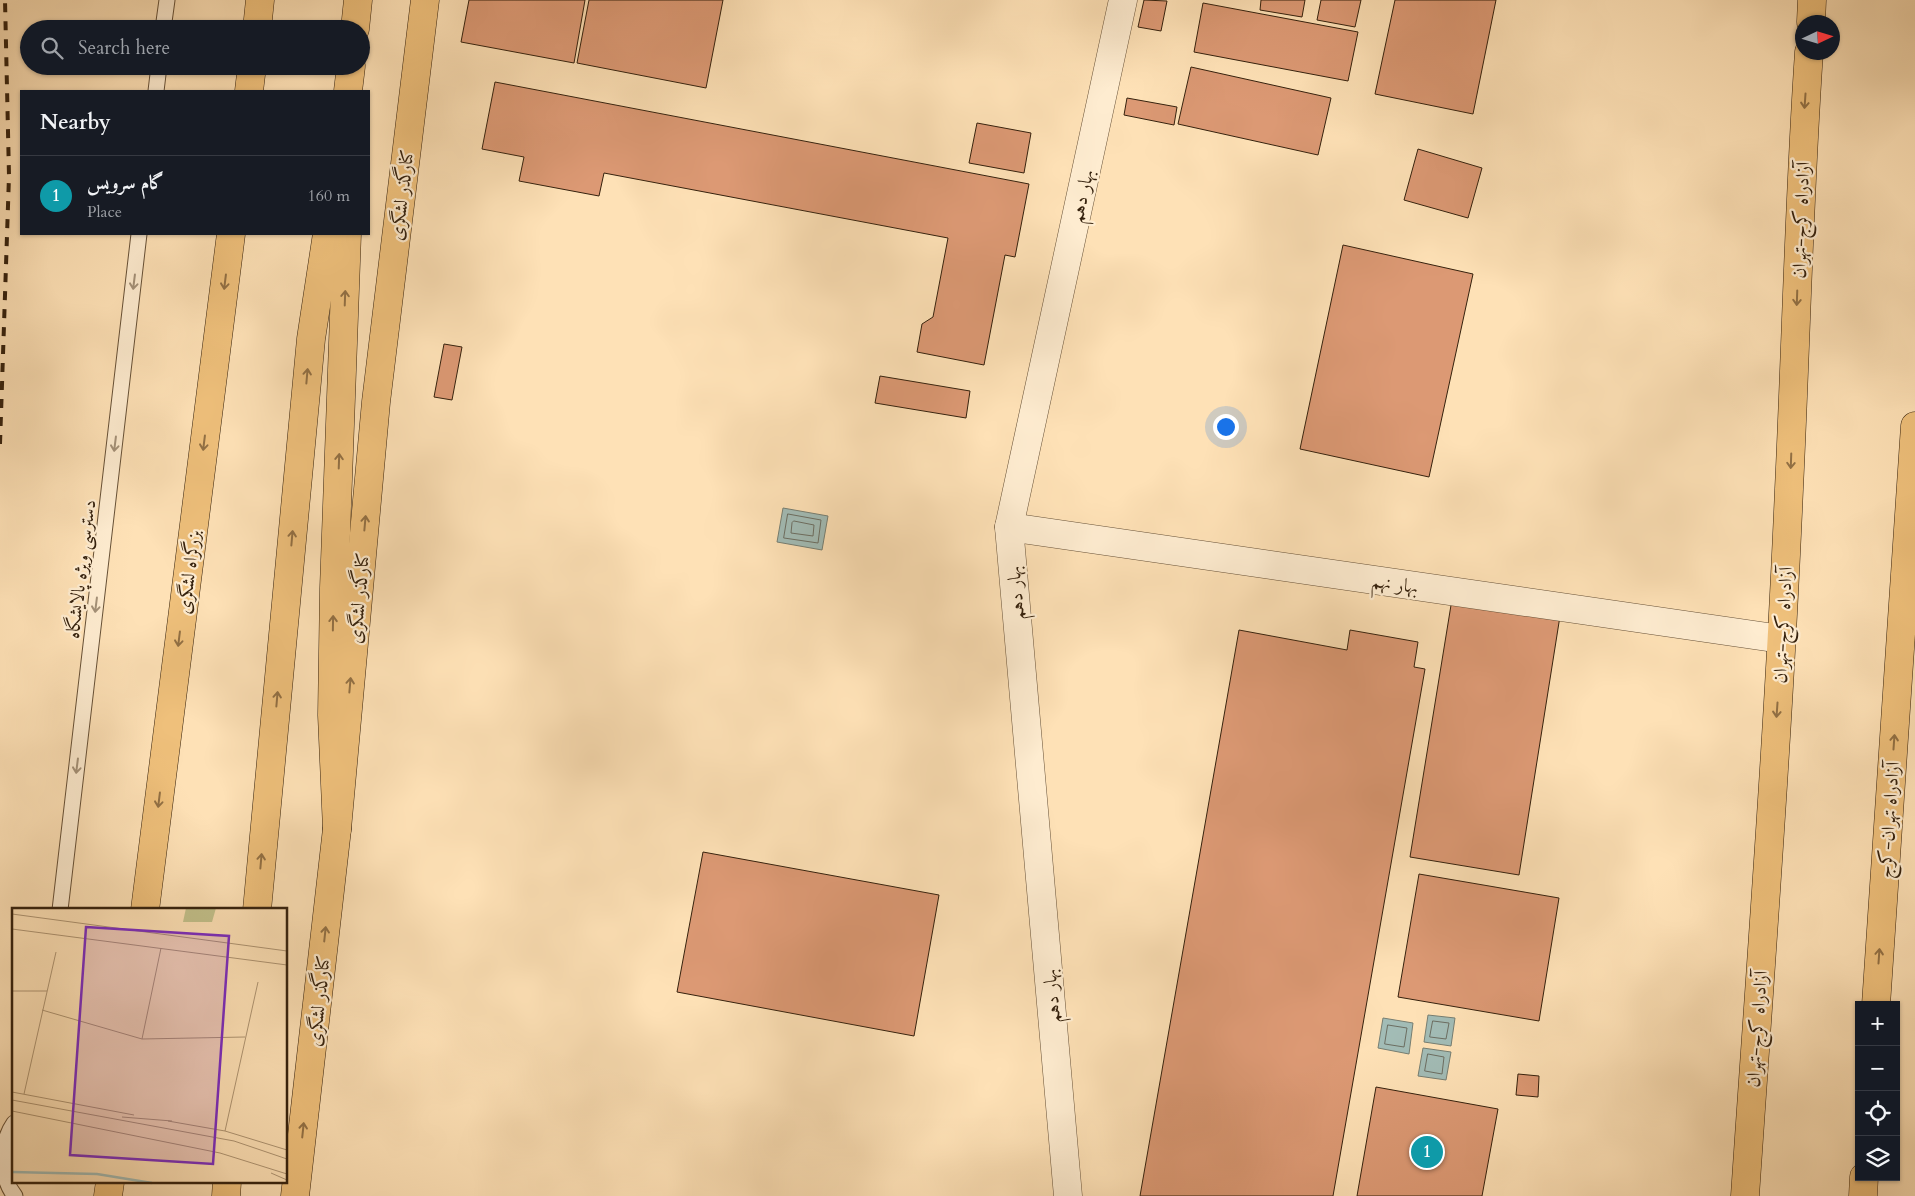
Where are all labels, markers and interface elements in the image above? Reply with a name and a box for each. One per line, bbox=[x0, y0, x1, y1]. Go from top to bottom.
north arrow bbox=[1795, 15, 1840, 60]
search box bbox=[20, 20, 370, 75]
icon: search bbox=[38, 34, 66, 62]
text: Search here bbox=[78, 35, 170, 61]
one-way arrow bbox=[1801, 93, 1810, 109]
text: Nearby bbox=[40, 108, 111, 137]
street label: کنارگذر لشگری bbox=[383, 148, 420, 242]
street label: آزادراه کرج-تهران bbox=[1786, 159, 1820, 279]
street label: بهار دهم bbox=[1064, 167, 1105, 226]
text: گام سرویس bbox=[87, 170, 164, 196]
text: 1 bbox=[52, 185, 60, 207]
text: 160 m bbox=[308, 185, 350, 207]
text: Place bbox=[87, 201, 122, 223]
one-way arrow bbox=[129, 274, 139, 290]
one-way arrow bbox=[219, 274, 229, 290]
one-way arrow bbox=[1792, 290, 1801, 306]
one-way arrow bbox=[340, 291, 350, 307]
one-way arrow bbox=[302, 368, 312, 384]
your location bbox=[1213, 414, 1239, 440]
one-way arrow bbox=[110, 435, 120, 451]
one-way arrow bbox=[199, 435, 209, 451]
one-way arrow bbox=[334, 453, 343, 469]
one-way arrow bbox=[1786, 453, 1795, 469]
street label: دسترسی ویژه پالایشگاه bbox=[60, 498, 102, 640]
one-way arrow bbox=[360, 516, 370, 532]
street label: بزرگراه لشگری bbox=[171, 528, 207, 616]
one-way arrow bbox=[287, 530, 297, 546]
street label: کنارگذر لشگری bbox=[341, 551, 376, 645]
street label: بهار دهم bbox=[1001, 564, 1036, 621]
street label: آزادراه کرج-تهران bbox=[1767, 564, 1803, 684]
street label: بهار نهم bbox=[1369, 568, 1420, 605]
one-way arrow bbox=[91, 597, 101, 613]
one-way arrow bbox=[328, 615, 338, 632]
one-way arrow bbox=[174, 631, 184, 647]
one-way arrow bbox=[346, 678, 355, 694]
one-way arrow bbox=[272, 692, 282, 708]
one-way arrow bbox=[1772, 702, 1781, 718]
one-way arrow bbox=[1889, 734, 1898, 750]
one-way arrow bbox=[72, 758, 82, 774]
street label: آزادراه تهران-کرج bbox=[1872, 759, 1910, 880]
one-way arrow bbox=[154, 792, 164, 808]
one-way arrow bbox=[257, 854, 266, 870]
inset map bbox=[12, 908, 288, 1184]
one-way arrow bbox=[320, 926, 330, 942]
one-way arrow bbox=[1875, 948, 1884, 964]
street label: کنارگذر لشگری bbox=[300, 954, 337, 1048]
street label: بهار دهم bbox=[1037, 967, 1072, 1024]
street label: آزادراه کرج-تهران bbox=[1740, 968, 1778, 1089]
map controls bbox=[1855, 1001, 1900, 1181]
button: + bbox=[1855, 1001, 1900, 1046]
button: − bbox=[1855, 1046, 1900, 1091]
button: locate bbox=[1855, 1091, 1900, 1136]
one-way arrow bbox=[298, 1122, 308, 1138]
pin: 1 bbox=[1411, 1133, 1443, 1171]
button: layers bbox=[1855, 1136, 1900, 1181]

